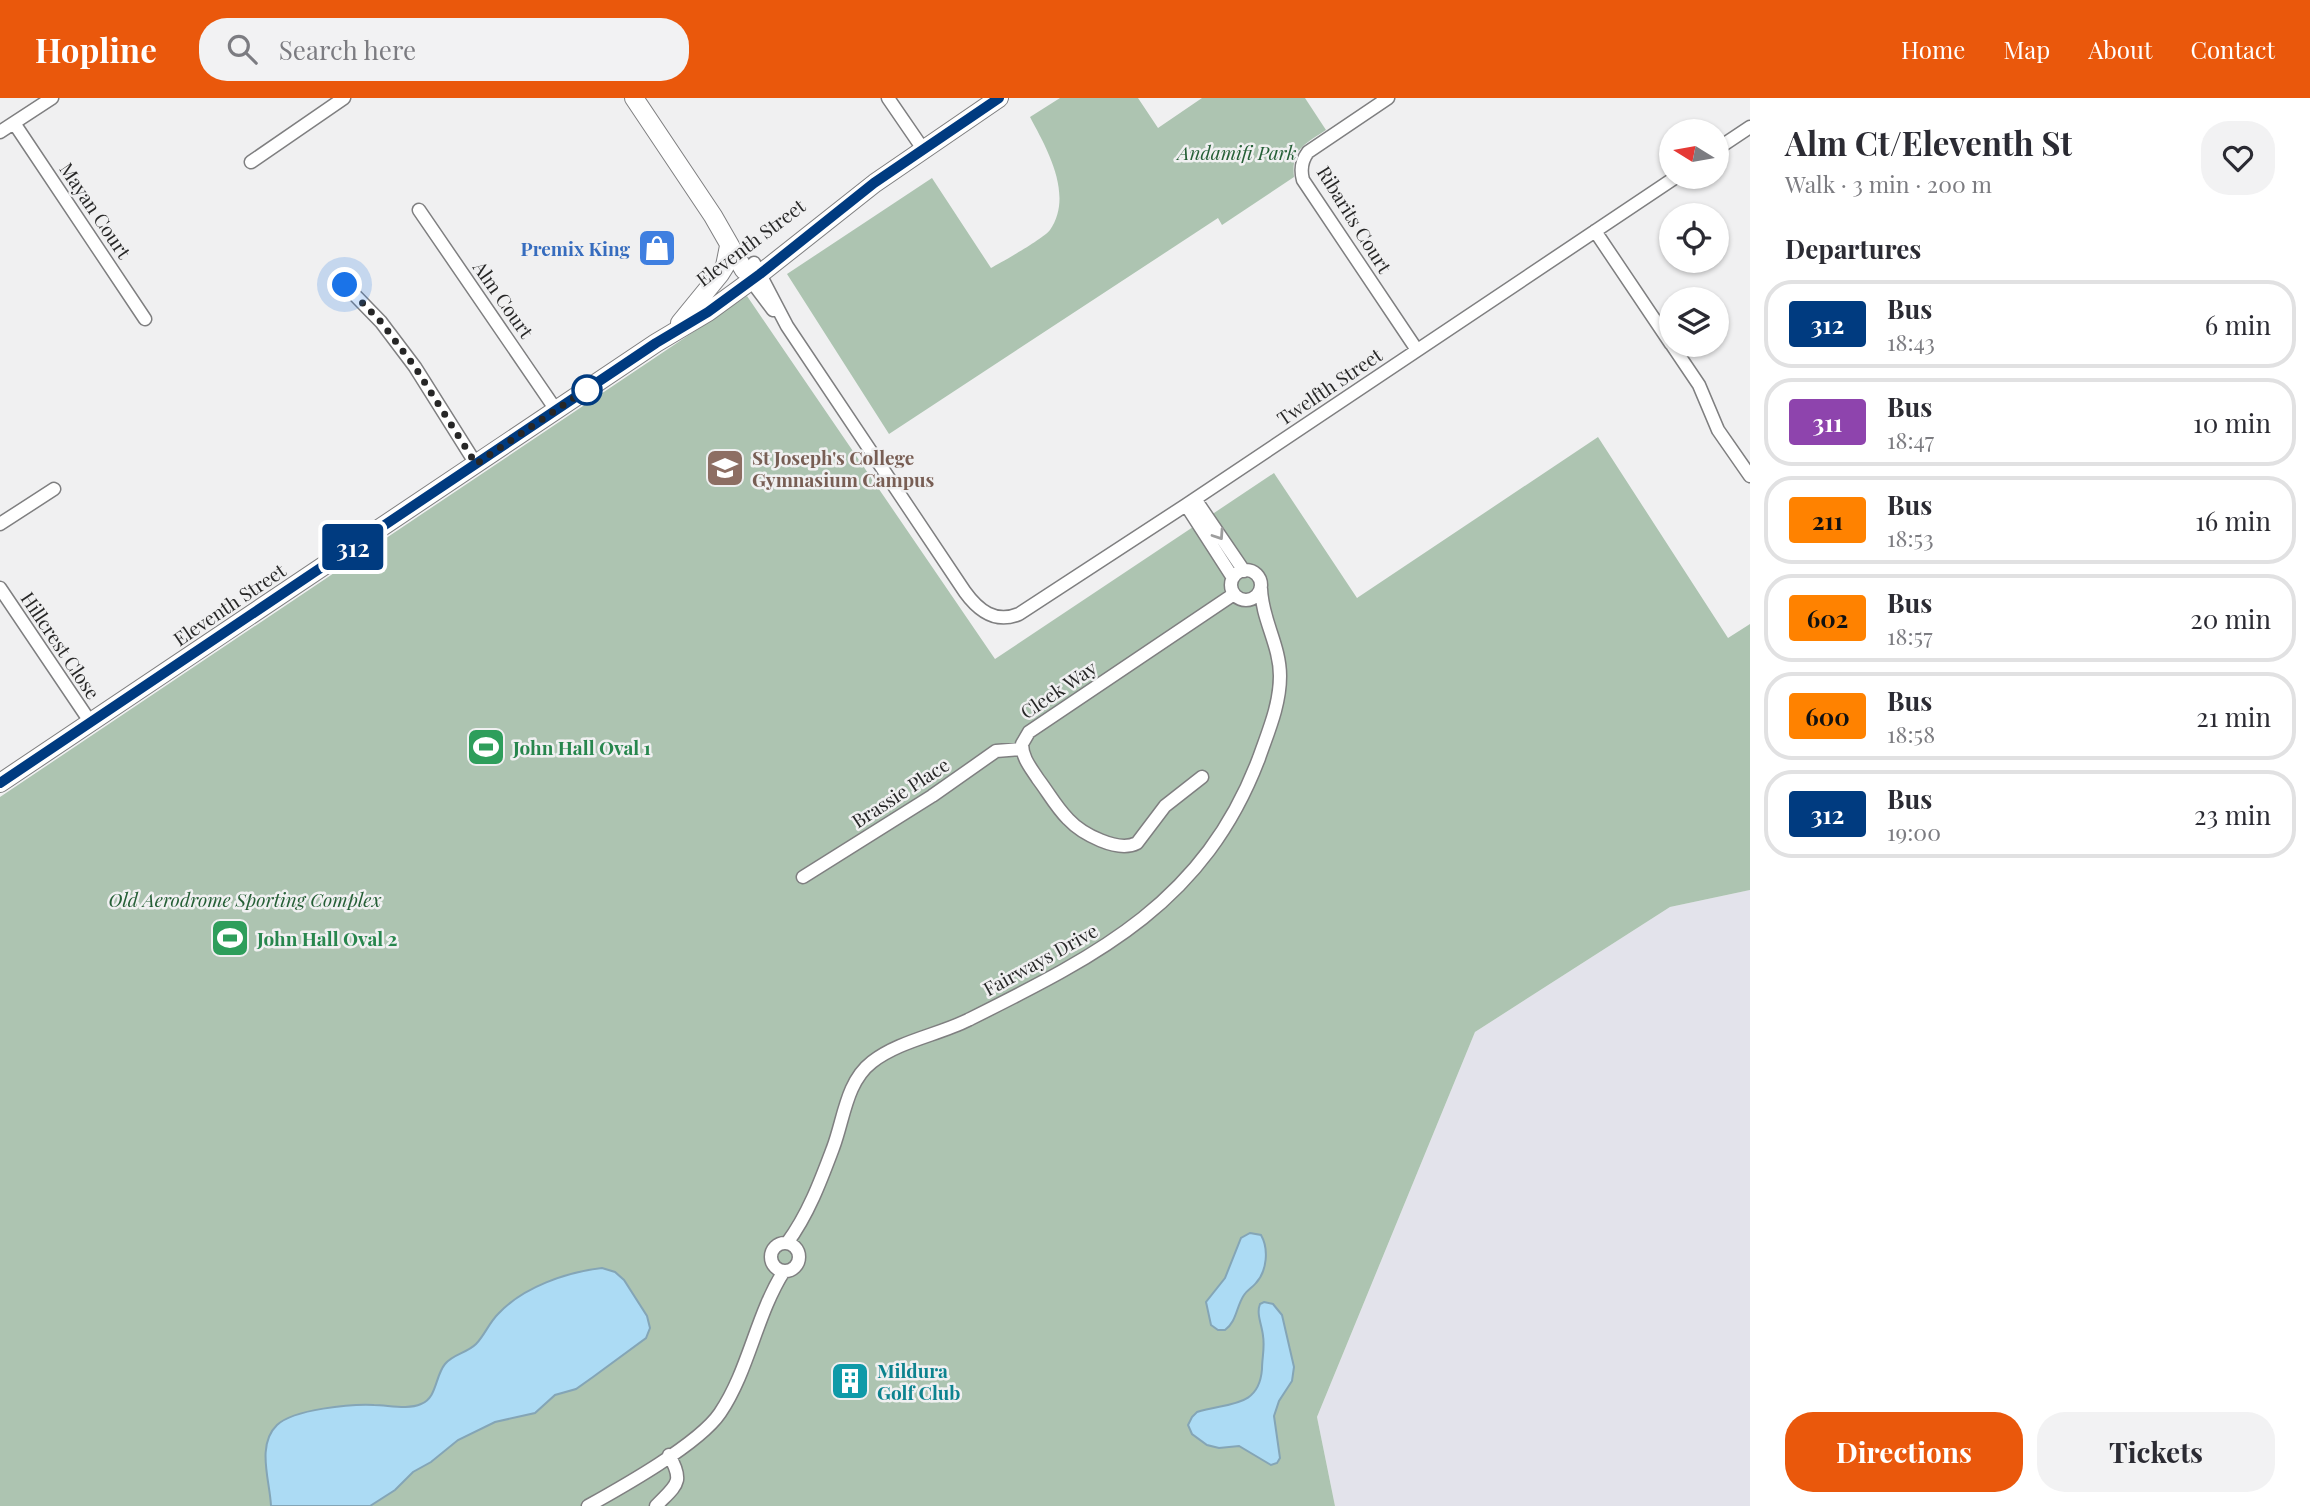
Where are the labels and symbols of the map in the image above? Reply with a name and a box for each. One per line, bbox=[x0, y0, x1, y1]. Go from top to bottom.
north arrow bbox=[1659, 119, 1729, 189]
park label: Andamifi Park bbox=[1176, 139, 1297, 165]
street label: Mayan Court bbox=[54, 157, 138, 263]
street label: Ribarits Court bbox=[1312, 160, 1398, 278]
street label: Eleventh Street bbox=[690, 192, 810, 292]
shop icon: Premix King bbox=[636, 227, 678, 269]
place label: Premix King bbox=[521, 235, 630, 261]
street label: Alm Court bbox=[467, 254, 540, 343]
your location bbox=[327, 267, 362, 302]
street label: Twelfth Street bbox=[1271, 341, 1387, 431]
unlabelled marker bbox=[572, 375, 602, 405]
place label: St Joseph's College Gymnasium Campus bbox=[752, 444, 935, 492]
school or university icon: St Joseph's College Gymnasium Campus bbox=[704, 447, 746, 489]
line badge: 312 bbox=[313, 524, 393, 570]
one-way arrow bbox=[1211, 527, 1223, 540]
street label: Eleventh Street bbox=[168, 557, 290, 651]
street label: Hillcrest Close bbox=[16, 586, 106, 704]
street label: Cleek Way bbox=[1015, 654, 1102, 724]
sports icon: John Hall Oval 1 bbox=[465, 726, 507, 768]
place label: John Hall Oval 1 bbox=[512, 734, 651, 760]
street label: Brassie Place bbox=[846, 751, 954, 833]
park label: Old Aerodrome Sporting Complex bbox=[109, 886, 381, 912]
sports icon: John Hall Oval 2 bbox=[209, 917, 251, 959]
street label: Fairways Drive bbox=[978, 917, 1102, 1001]
place label: John Hall Oval 2 bbox=[256, 925, 397, 951]
place label: Mildura Golf Club bbox=[877, 1357, 961, 1405]
building icon: Mildura Golf Club bbox=[829, 1360, 871, 1402]

